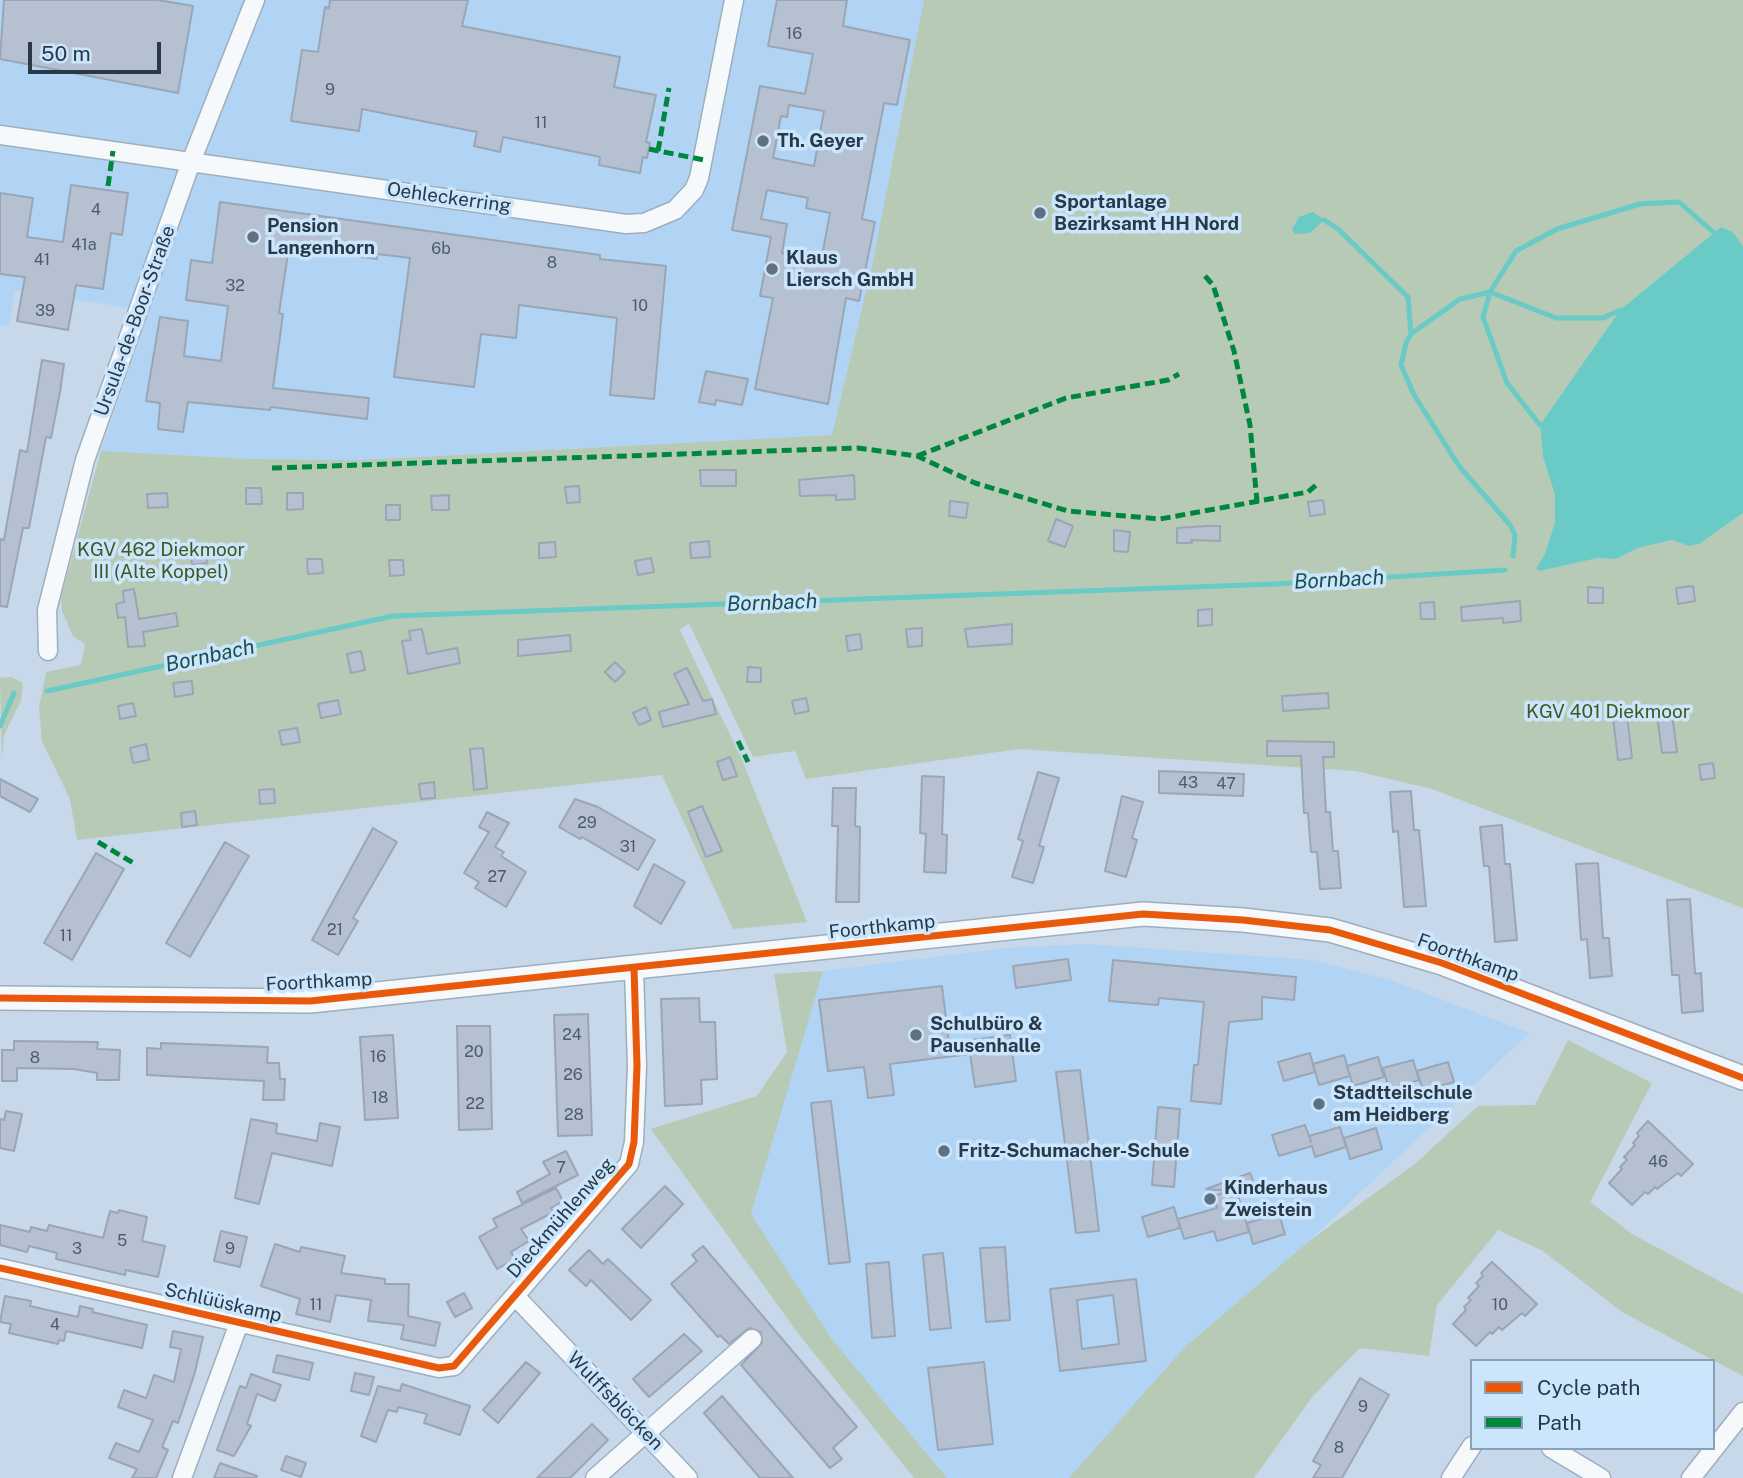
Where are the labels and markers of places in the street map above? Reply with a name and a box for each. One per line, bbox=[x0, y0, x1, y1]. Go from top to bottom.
place label: Th. Geyer bbox=[777, 130, 864, 152]
marker: Th. Geyer bbox=[755, 133, 771, 149]
place label: Sportanlage Bezirksamt HH Nord bbox=[1054, 191, 1239, 235]
marker: Sportanlage Bezirksamt HH Nord bbox=[1032, 205, 1048, 221]
place label: Pension Langenhorn bbox=[267, 215, 375, 259]
marker: Pension Langenhorn bbox=[245, 229, 261, 245]
place label: Klaus Liersch GmbH bbox=[786, 247, 914, 291]
marker: Klaus Liersch GmbH bbox=[764, 261, 780, 277]
place label: Schulbüro & Pausenhalle bbox=[930, 1013, 1043, 1057]
marker: Schulbüro & Pausenhalle bbox=[908, 1027, 924, 1043]
place label: Stadtteilschule am Heidberg bbox=[1333, 1082, 1473, 1126]
marker: Stadtteilschule am Heidberg bbox=[1311, 1096, 1327, 1112]
place label: Fritz-Schumacher-Schule bbox=[958, 1140, 1190, 1162]
marker: Fritz-Schumacher-Schule bbox=[936, 1143, 952, 1159]
place label: Kinderhaus Zweistein bbox=[1224, 1177, 1328, 1221]
marker: Kinderhaus Zweistein bbox=[1202, 1191, 1218, 1207]

